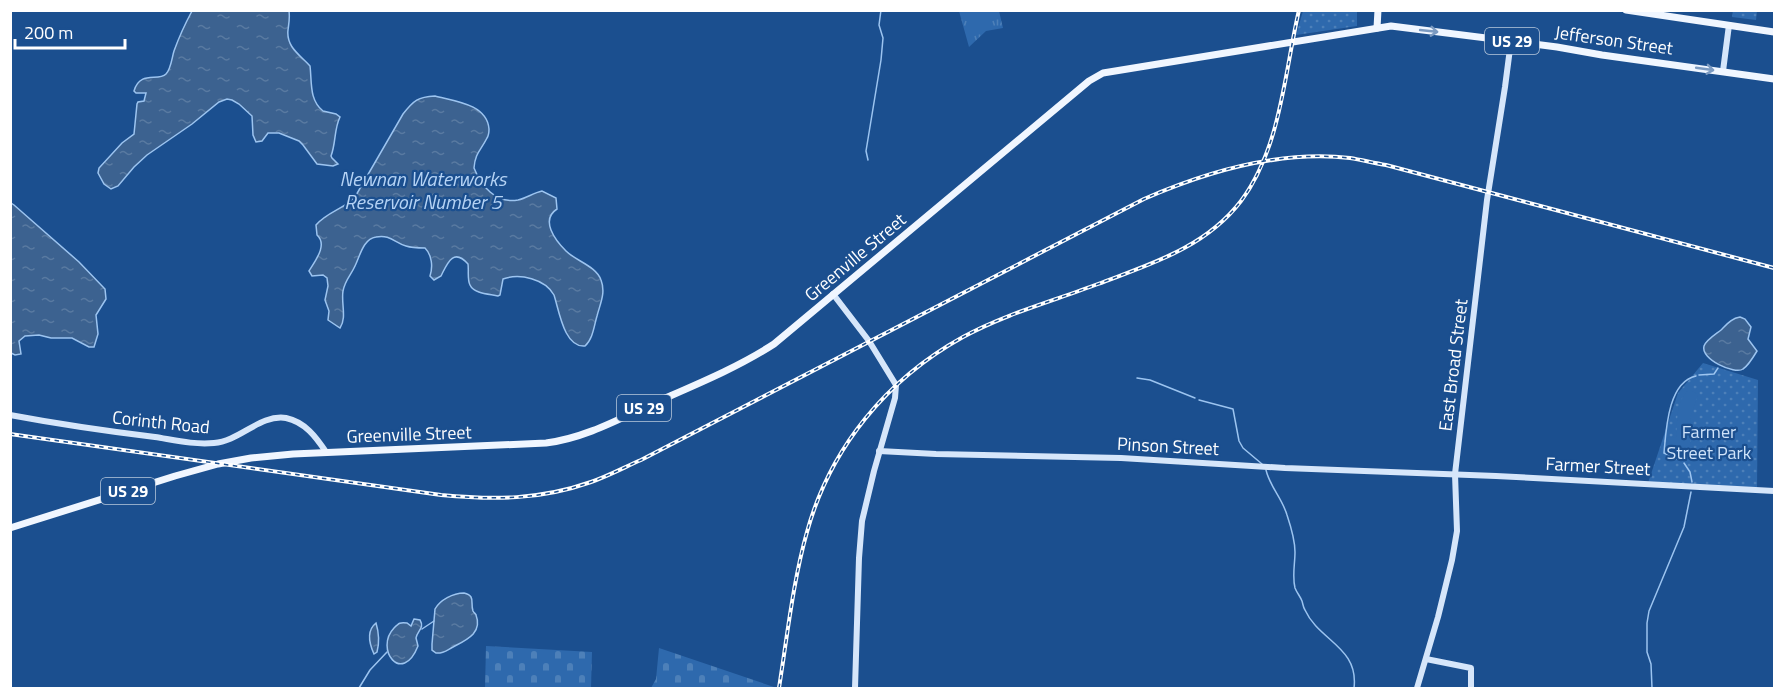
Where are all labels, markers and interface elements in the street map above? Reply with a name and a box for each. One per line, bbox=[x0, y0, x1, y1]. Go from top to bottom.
scale bar bbox=[15, 12, 124, 50]
street label: Jefferson Street bbox=[1553, 18, 1676, 62]
text: 200 m bbox=[24, 19, 73, 46]
one-way arrow bbox=[1419, 26, 1438, 37]
road number: US 29 bbox=[1485, 28, 1539, 54]
one-way arrow bbox=[1694, 63, 1714, 74]
water label: Newnan Waterworks Reservoir Number 5 bbox=[340, 163, 508, 217]
street label: Greenville Street bbox=[798, 206, 912, 308]
street label: East Broad Street bbox=[1431, 297, 1475, 433]
road number: US 29 bbox=[617, 395, 671, 421]
street label: Corinth Road bbox=[111, 403, 211, 441]
street label: Greenville Street bbox=[346, 418, 473, 450]
park label: Farmer Street Park bbox=[1667, 418, 1752, 466]
street label: Pinson Street bbox=[1116, 430, 1220, 462]
street label: Farmer Street bbox=[1545, 450, 1652, 482]
road number: US 29 bbox=[101, 478, 155, 504]

